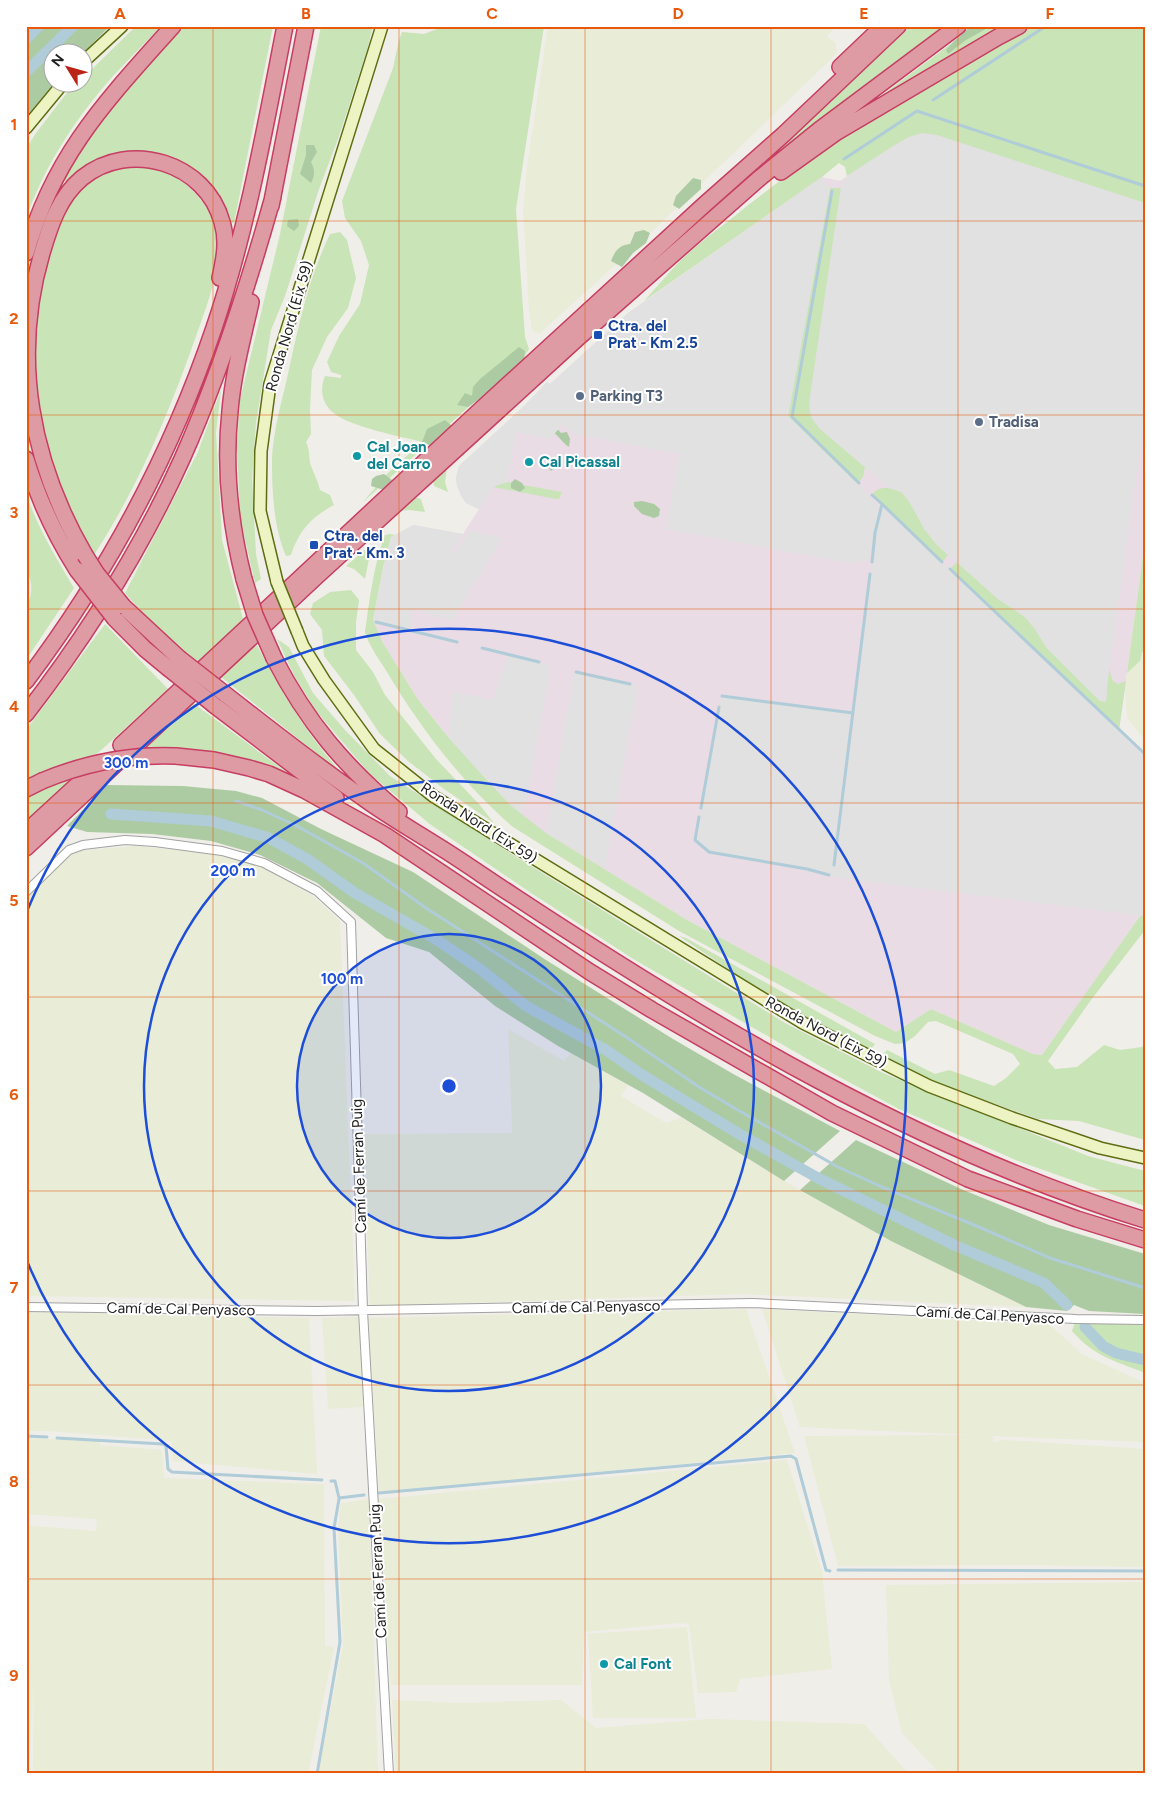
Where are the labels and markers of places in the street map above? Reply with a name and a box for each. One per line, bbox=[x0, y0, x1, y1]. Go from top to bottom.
place label: Ctra. del Prat - Km 2.5 bbox=[608, 317, 698, 352]
marker: Ctra. del Prat - Km 2.5 bbox=[592, 329, 604, 341]
place label: Parking T3 bbox=[590, 387, 663, 405]
marker: Parking T3 bbox=[574, 390, 586, 402]
place label: Tradisa bbox=[989, 413, 1039, 431]
marker: Tradisa bbox=[973, 416, 985, 428]
place label: Cal Joan del Carro bbox=[367, 438, 431, 473]
marker: Cal Joan del Carro bbox=[351, 450, 363, 462]
place label: Cal Picassal bbox=[539, 453, 620, 471]
marker: Cal Picassal bbox=[523, 456, 535, 468]
place label: Ctra. del Prat - Km. 3 bbox=[324, 527, 405, 562]
marker: Ctra. del Prat - Km. 3 bbox=[308, 539, 320, 551]
centre of rings bbox=[440, 1077, 458, 1095]
place label: Cal Font bbox=[614, 1655, 672, 1673]
marker: Cal Font bbox=[598, 1658, 610, 1670]

